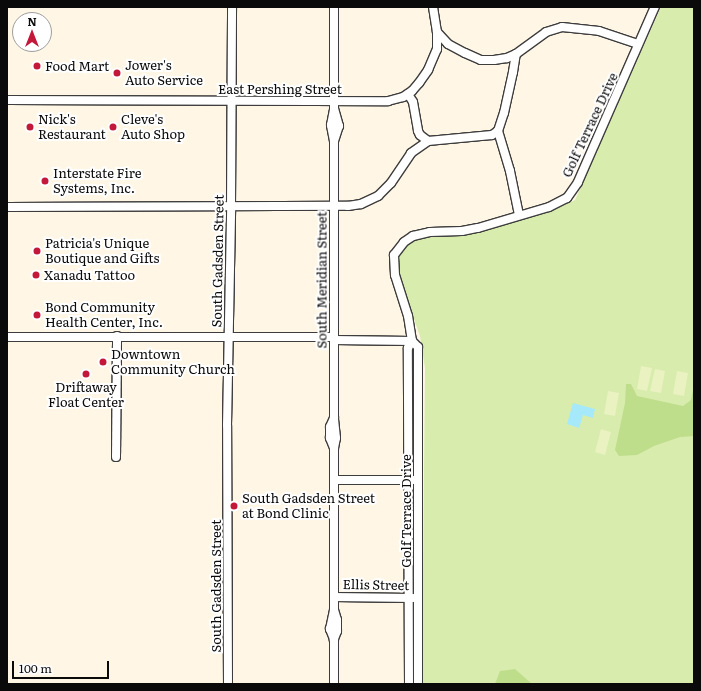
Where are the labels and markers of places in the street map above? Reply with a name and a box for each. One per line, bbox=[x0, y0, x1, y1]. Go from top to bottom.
place label: Food Mart bbox=[45, 58, 109, 74]
place label: Jower's Auto Service bbox=[125, 58, 203, 89]
marker: Food Mart bbox=[32, 61, 42, 71]
marker: Jower's Auto Service bbox=[112, 68, 122, 78]
place label: Nick's Restaurant bbox=[38, 112, 106, 143]
place label: Cleve's Auto Shop bbox=[121, 112, 185, 143]
marker: Nick's Restaurant bbox=[25, 122, 35, 132]
marker: Cleve's Auto Shop bbox=[108, 122, 118, 132]
place label: Interstate Fire Systems, Inc. bbox=[53, 166, 142, 197]
marker: Interstate Fire Systems, Inc. bbox=[40, 176, 50, 186]
place label: Patricia's Unique Boutique and Gifts bbox=[45, 236, 159, 267]
marker: Patricia's Unique Boutique and Gifts bbox=[32, 246, 42, 256]
place label: Xanadu Tattoo bbox=[44, 267, 135, 283]
marker: Xanadu Tattoo bbox=[31, 270, 41, 280]
place label: Bond Community Health Center, Inc. bbox=[45, 300, 163, 331]
marker: Bond Community Health Center, Inc. bbox=[32, 310, 42, 320]
place label: Downtown Community Church bbox=[111, 347, 235, 378]
marker: Downtown Community Church bbox=[98, 357, 108, 367]
marker: Driftaway Float Center bbox=[81, 369, 91, 379]
place label: Driftaway Float Center bbox=[48, 380, 124, 411]
place label: South Gadsden Street at Bond Clinic bbox=[242, 491, 375, 522]
marker: South Gadsden Street at Bond Clinic bbox=[229, 501, 239, 511]

